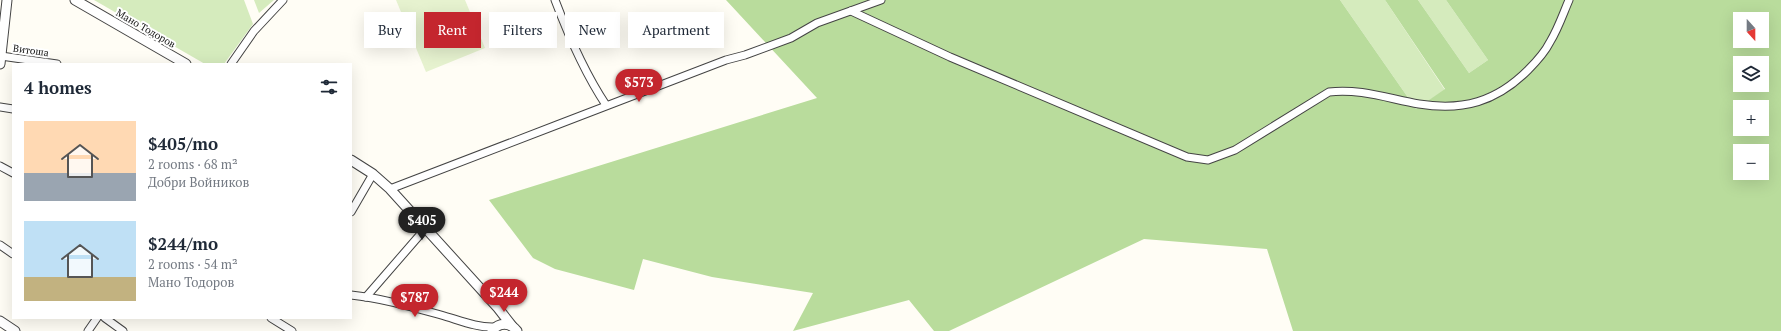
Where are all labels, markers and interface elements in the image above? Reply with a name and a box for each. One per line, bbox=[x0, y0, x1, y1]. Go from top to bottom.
street label: Мано Тодоров bbox=[114, 6, 178, 51]
chip: Buy bbox=[364, 12, 416, 48]
chip: Rent bbox=[424, 12, 481, 48]
chip: Filters bbox=[489, 12, 557, 48]
chip: New bbox=[565, 12, 620, 48]
chip: Apartment bbox=[628, 12, 724, 48]
north arrow bbox=[1733, 12, 1769, 48]
map controls bbox=[1733, 12, 1769, 180]
street label: Витоша bbox=[12, 42, 50, 59]
button: layers bbox=[1733, 56, 1769, 92]
pin: $573 bbox=[615, 69, 663, 103]
text: $573 bbox=[624, 73, 654, 91]
text: 4 homes bbox=[24, 76, 92, 99]
icon: filters bbox=[318, 76, 340, 98]
button: + bbox=[1733, 100, 1769, 136]
text: $405/mo bbox=[148, 132, 218, 155]
icon: home bbox=[56, 137, 104, 185]
button: − bbox=[1733, 144, 1769, 180]
text: 2 rooms · 68 m² bbox=[148, 155, 238, 173]
text: Добри Войников bbox=[148, 173, 249, 191]
pin: $405 bbox=[398, 207, 446, 241]
text: $405 bbox=[407, 211, 437, 229]
text: $244/mo bbox=[148, 232, 218, 255]
icon: home bbox=[56, 237, 104, 285]
text: 2 rooms · 54 m² bbox=[148, 255, 238, 273]
text: Мано Тодоров bbox=[148, 273, 234, 291]
pin: $244 bbox=[480, 279, 528, 313]
text: $244 bbox=[489, 283, 519, 301]
pin: $787 bbox=[391, 284, 439, 318]
text: $787 bbox=[400, 288, 430, 306]

